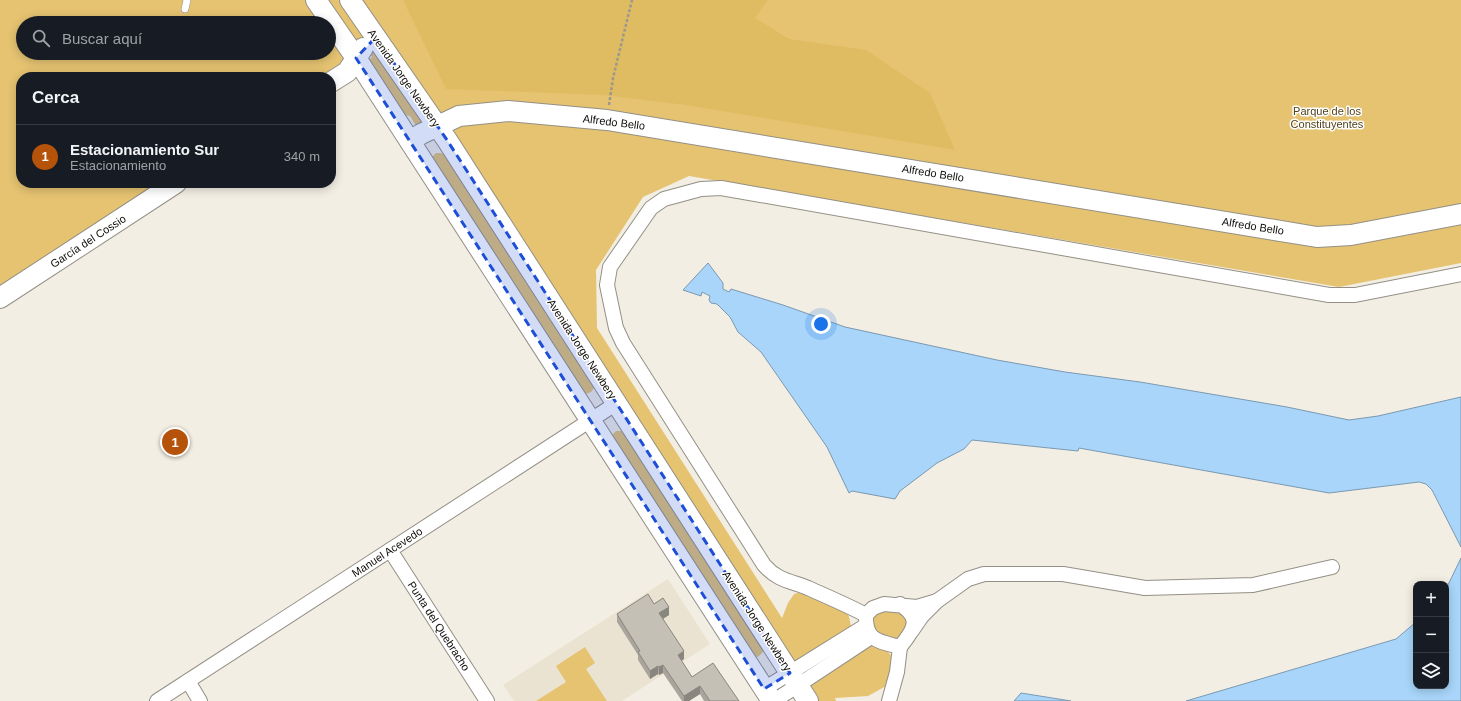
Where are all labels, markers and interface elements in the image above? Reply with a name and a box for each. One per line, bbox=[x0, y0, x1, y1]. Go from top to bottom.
search box bbox=[16, 16, 336, 60]
icon: search bbox=[30, 27, 52, 49]
street label: Avenida Jorge Newbery bbox=[366, 27, 443, 130]
text: Buscar aquí bbox=[62, 30, 142, 47]
text: Cerca bbox=[32, 88, 79, 107]
park label: Parque de los Constituyentes bbox=[1291, 105, 1364, 130]
street label: Alfredo Bello bbox=[582, 112, 646, 132]
text: Estacionamiento Sur bbox=[70, 141, 219, 158]
text: 1 bbox=[41, 149, 49, 164]
text: 340 m bbox=[284, 149, 320, 164]
text: Estacionamiento bbox=[70, 158, 166, 173]
street label: Alfredo Bello bbox=[901, 162, 965, 184]
street label: García del Cossio bbox=[48, 212, 128, 270]
street label: Alfredo Bello bbox=[1221, 215, 1285, 237]
street label: Avenida Jorge Newbery bbox=[545, 297, 619, 402]
your location bbox=[811, 314, 831, 334]
pin: 1 bbox=[162, 427, 188, 457]
street label: Manuel Acevedo bbox=[350, 525, 424, 579]
street label: Avenida Jorge Newbery bbox=[720, 569, 794, 674]
street label: Punta del Quebracho bbox=[406, 579, 472, 673]
map controls bbox=[1413, 581, 1449, 689]
button: + bbox=[1413, 581, 1449, 617]
button: − bbox=[1413, 617, 1449, 653]
button: layers bbox=[1413, 653, 1449, 689]

